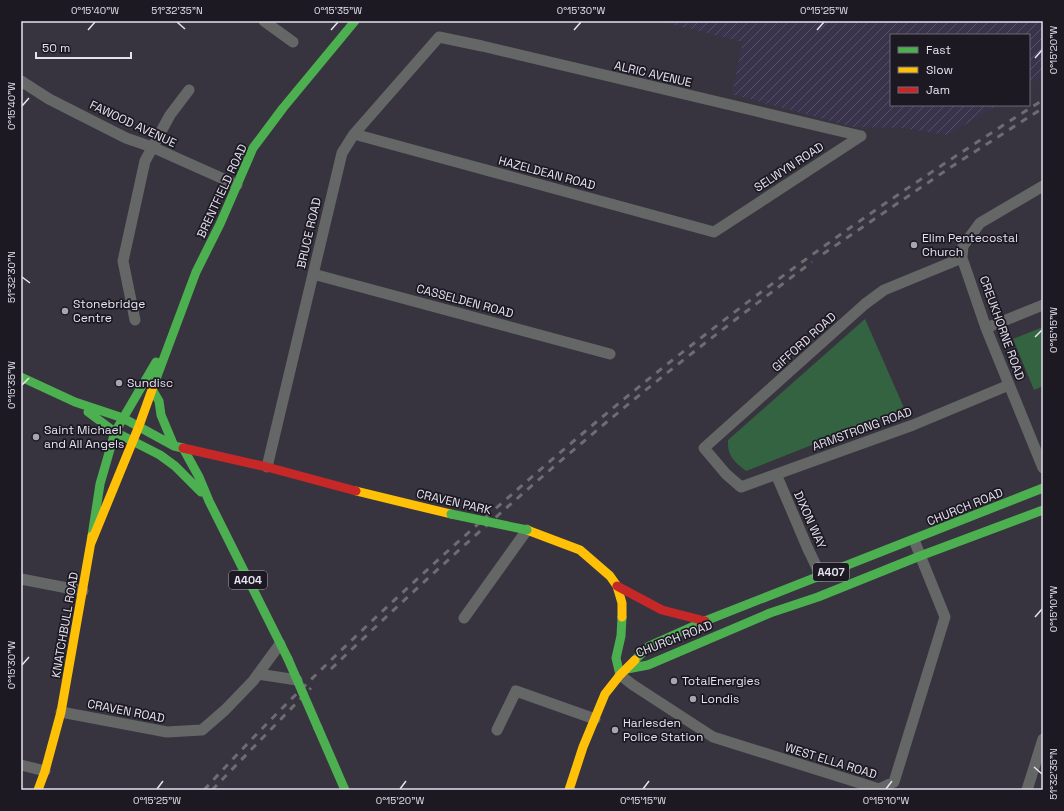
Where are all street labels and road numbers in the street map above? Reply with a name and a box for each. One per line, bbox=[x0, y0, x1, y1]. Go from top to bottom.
street label: ALRIC AVENUE bbox=[613, 57, 694, 91]
street label: FAWOOD AVENUE bbox=[87, 97, 179, 151]
street label: SELWYN ROAD bbox=[751, 138, 827, 196]
street label: BRENTFIELD ROAD bbox=[193, 141, 251, 241]
street label: HAZELDEAN ROAD bbox=[497, 152, 597, 194]
street label: BRUCE ROAD bbox=[293, 196, 325, 270]
street label: CREUKHORNE ROAD bbox=[976, 274, 1028, 382]
street label: CASSELDEN ROAD bbox=[415, 280, 515, 322]
street label: GIFFORD ROAD bbox=[768, 309, 840, 375]
street label: ARMSTRONG ROAD bbox=[810, 403, 914, 454]
street label: CHURCH ROAD bbox=[925, 484, 1005, 530]
street label: CRAVEN PARK bbox=[415, 486, 494, 519]
street label: DIXON WAY bbox=[790, 489, 830, 552]
road number: A407 bbox=[813, 563, 849, 581]
street label: KNATCHBULL ROAD bbox=[48, 571, 82, 679]
road number: A404 bbox=[229, 571, 267, 589]
street label: CHURCH ROAD bbox=[633, 617, 715, 661]
street label: CRAVEN ROAD bbox=[86, 696, 166, 726]
street label: WEST ELLA ROAD bbox=[783, 739, 879, 783]

